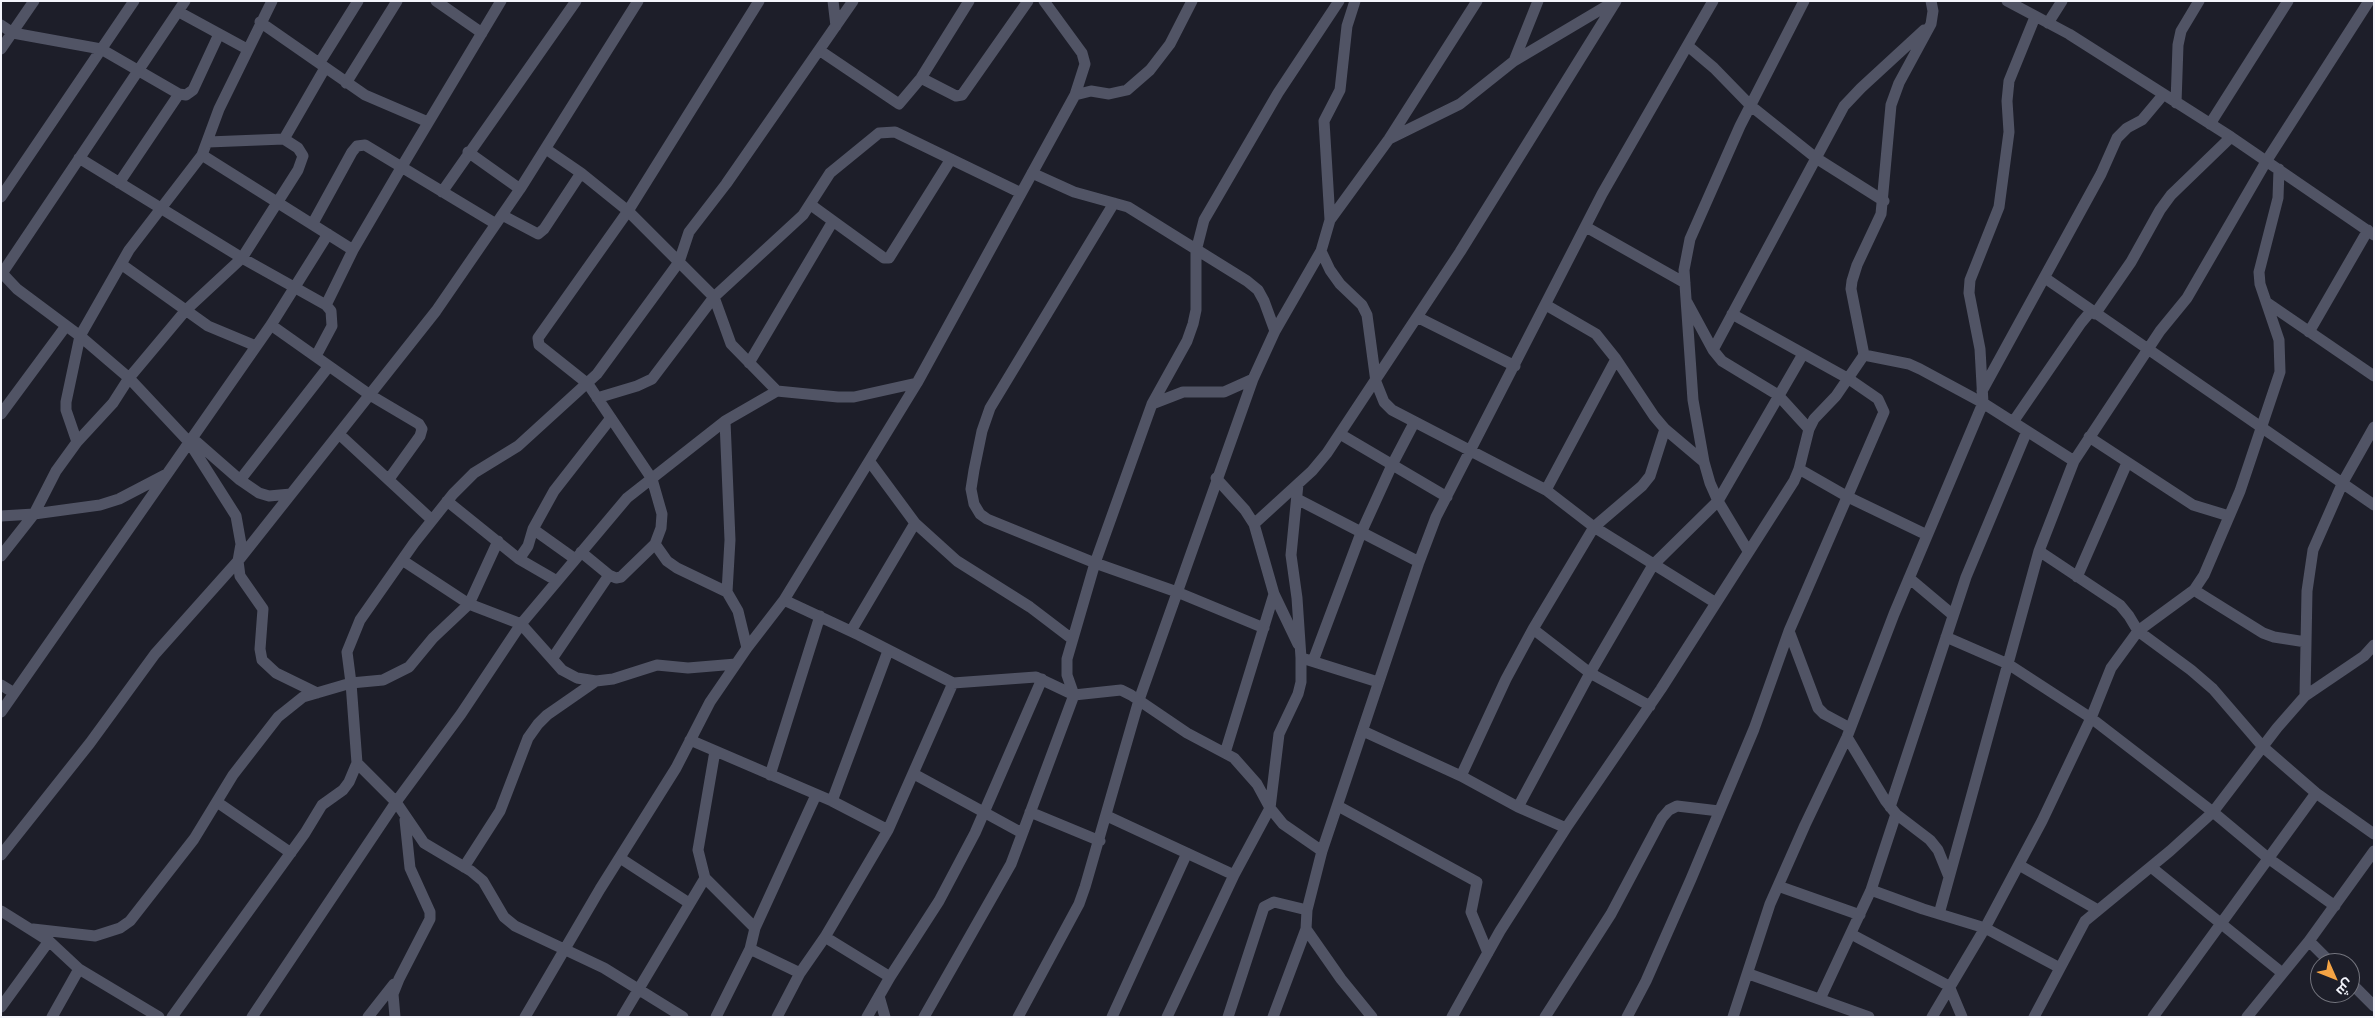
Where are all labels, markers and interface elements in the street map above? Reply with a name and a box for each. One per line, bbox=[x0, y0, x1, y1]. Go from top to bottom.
north arrow bbox=[2310, 953, 2360, 1003]
text: ش bbox=[2333, 976, 2357, 1000]

